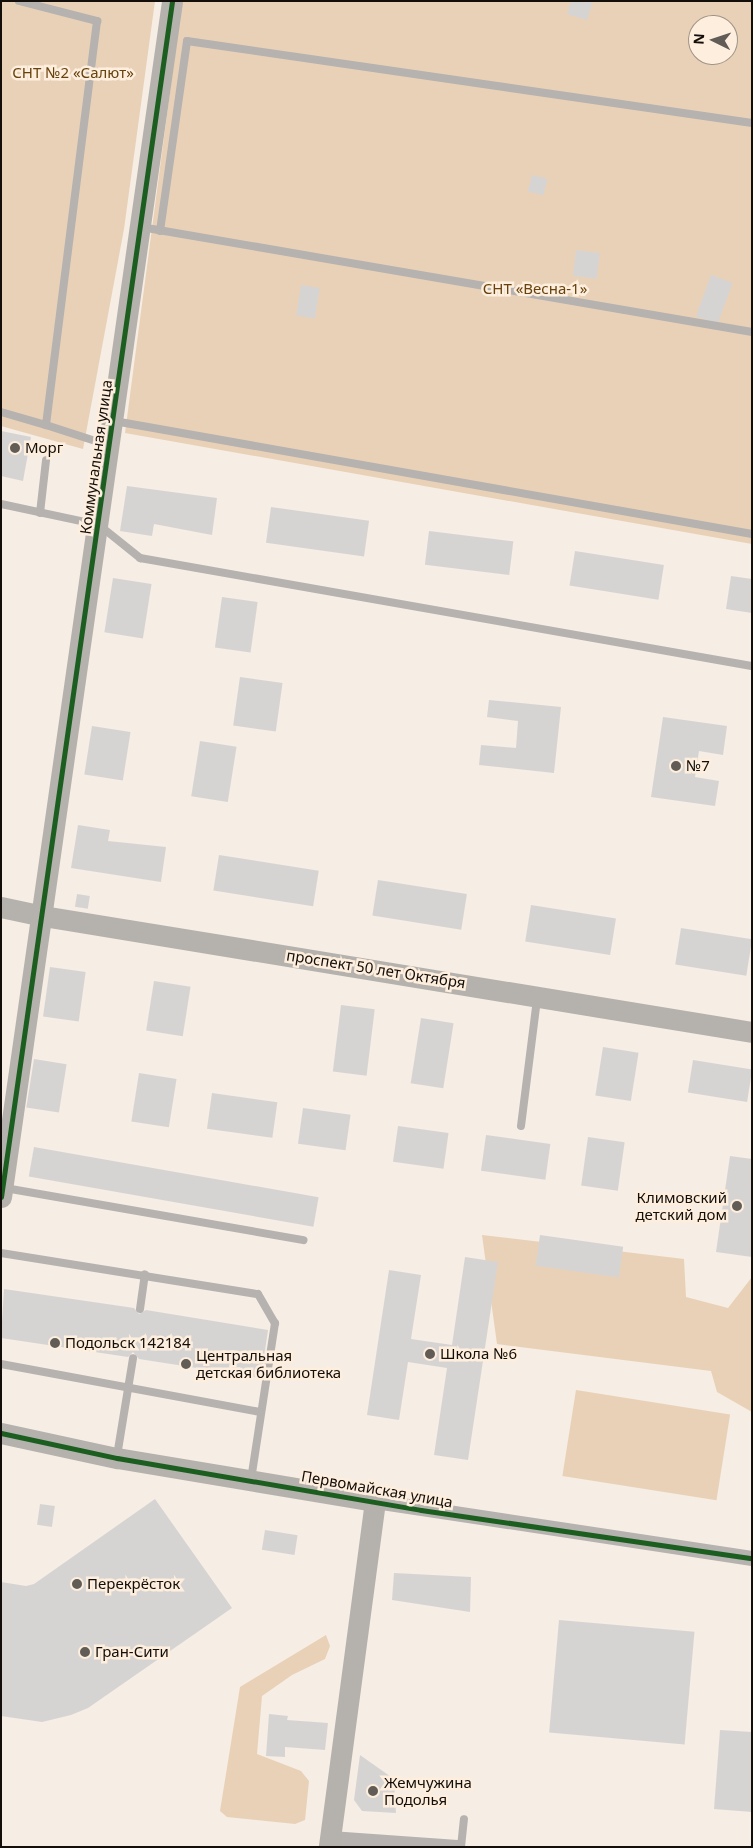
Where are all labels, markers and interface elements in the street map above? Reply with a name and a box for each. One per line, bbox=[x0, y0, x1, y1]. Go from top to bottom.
north arrow bbox=[688, 15, 738, 65]
text: N bbox=[689, 33, 708, 45]
park label: СНТ №2 «Салют» bbox=[12, 64, 134, 82]
park label: СНТ «Весна-1» bbox=[483, 280, 587, 298]
street label: Коммунальная улица bbox=[76, 379, 116, 535]
place label: Морг bbox=[25, 439, 63, 457]
marker: Морг bbox=[9, 442, 21, 454]
place label: №7 bbox=[686, 757, 710, 775]
marker: №7 bbox=[670, 760, 682, 772]
street label: проспект 50 лет Октября bbox=[285, 946, 467, 992]
place label: Климовский детский дом bbox=[636, 1188, 727, 1223]
marker: Климовский детский дом bbox=[731, 1200, 743, 1212]
place label: Подольск 142184 bbox=[65, 1334, 190, 1352]
marker: Подольск 142184 bbox=[49, 1337, 61, 1349]
place label: Школа №6 bbox=[440, 1345, 517, 1363]
place label: Центральная детская библиотека bbox=[196, 1346, 341, 1381]
marker: Школа №6 bbox=[424, 1348, 436, 1360]
marker: Центральная детская библиотека bbox=[180, 1358, 192, 1370]
street label: Первомайская улица bbox=[300, 1467, 454, 1511]
place label: Перекрёсток bbox=[87, 1575, 180, 1593]
marker: Перекрёсток bbox=[71, 1578, 83, 1590]
place label: Гран-Сити bbox=[95, 1643, 169, 1661]
marker: Гран-Сити bbox=[79, 1646, 91, 1658]
place label: Жемчужина Подолья bbox=[384, 1773, 472, 1808]
marker: Жемчужина Подолья bbox=[366, 1784, 380, 1798]

